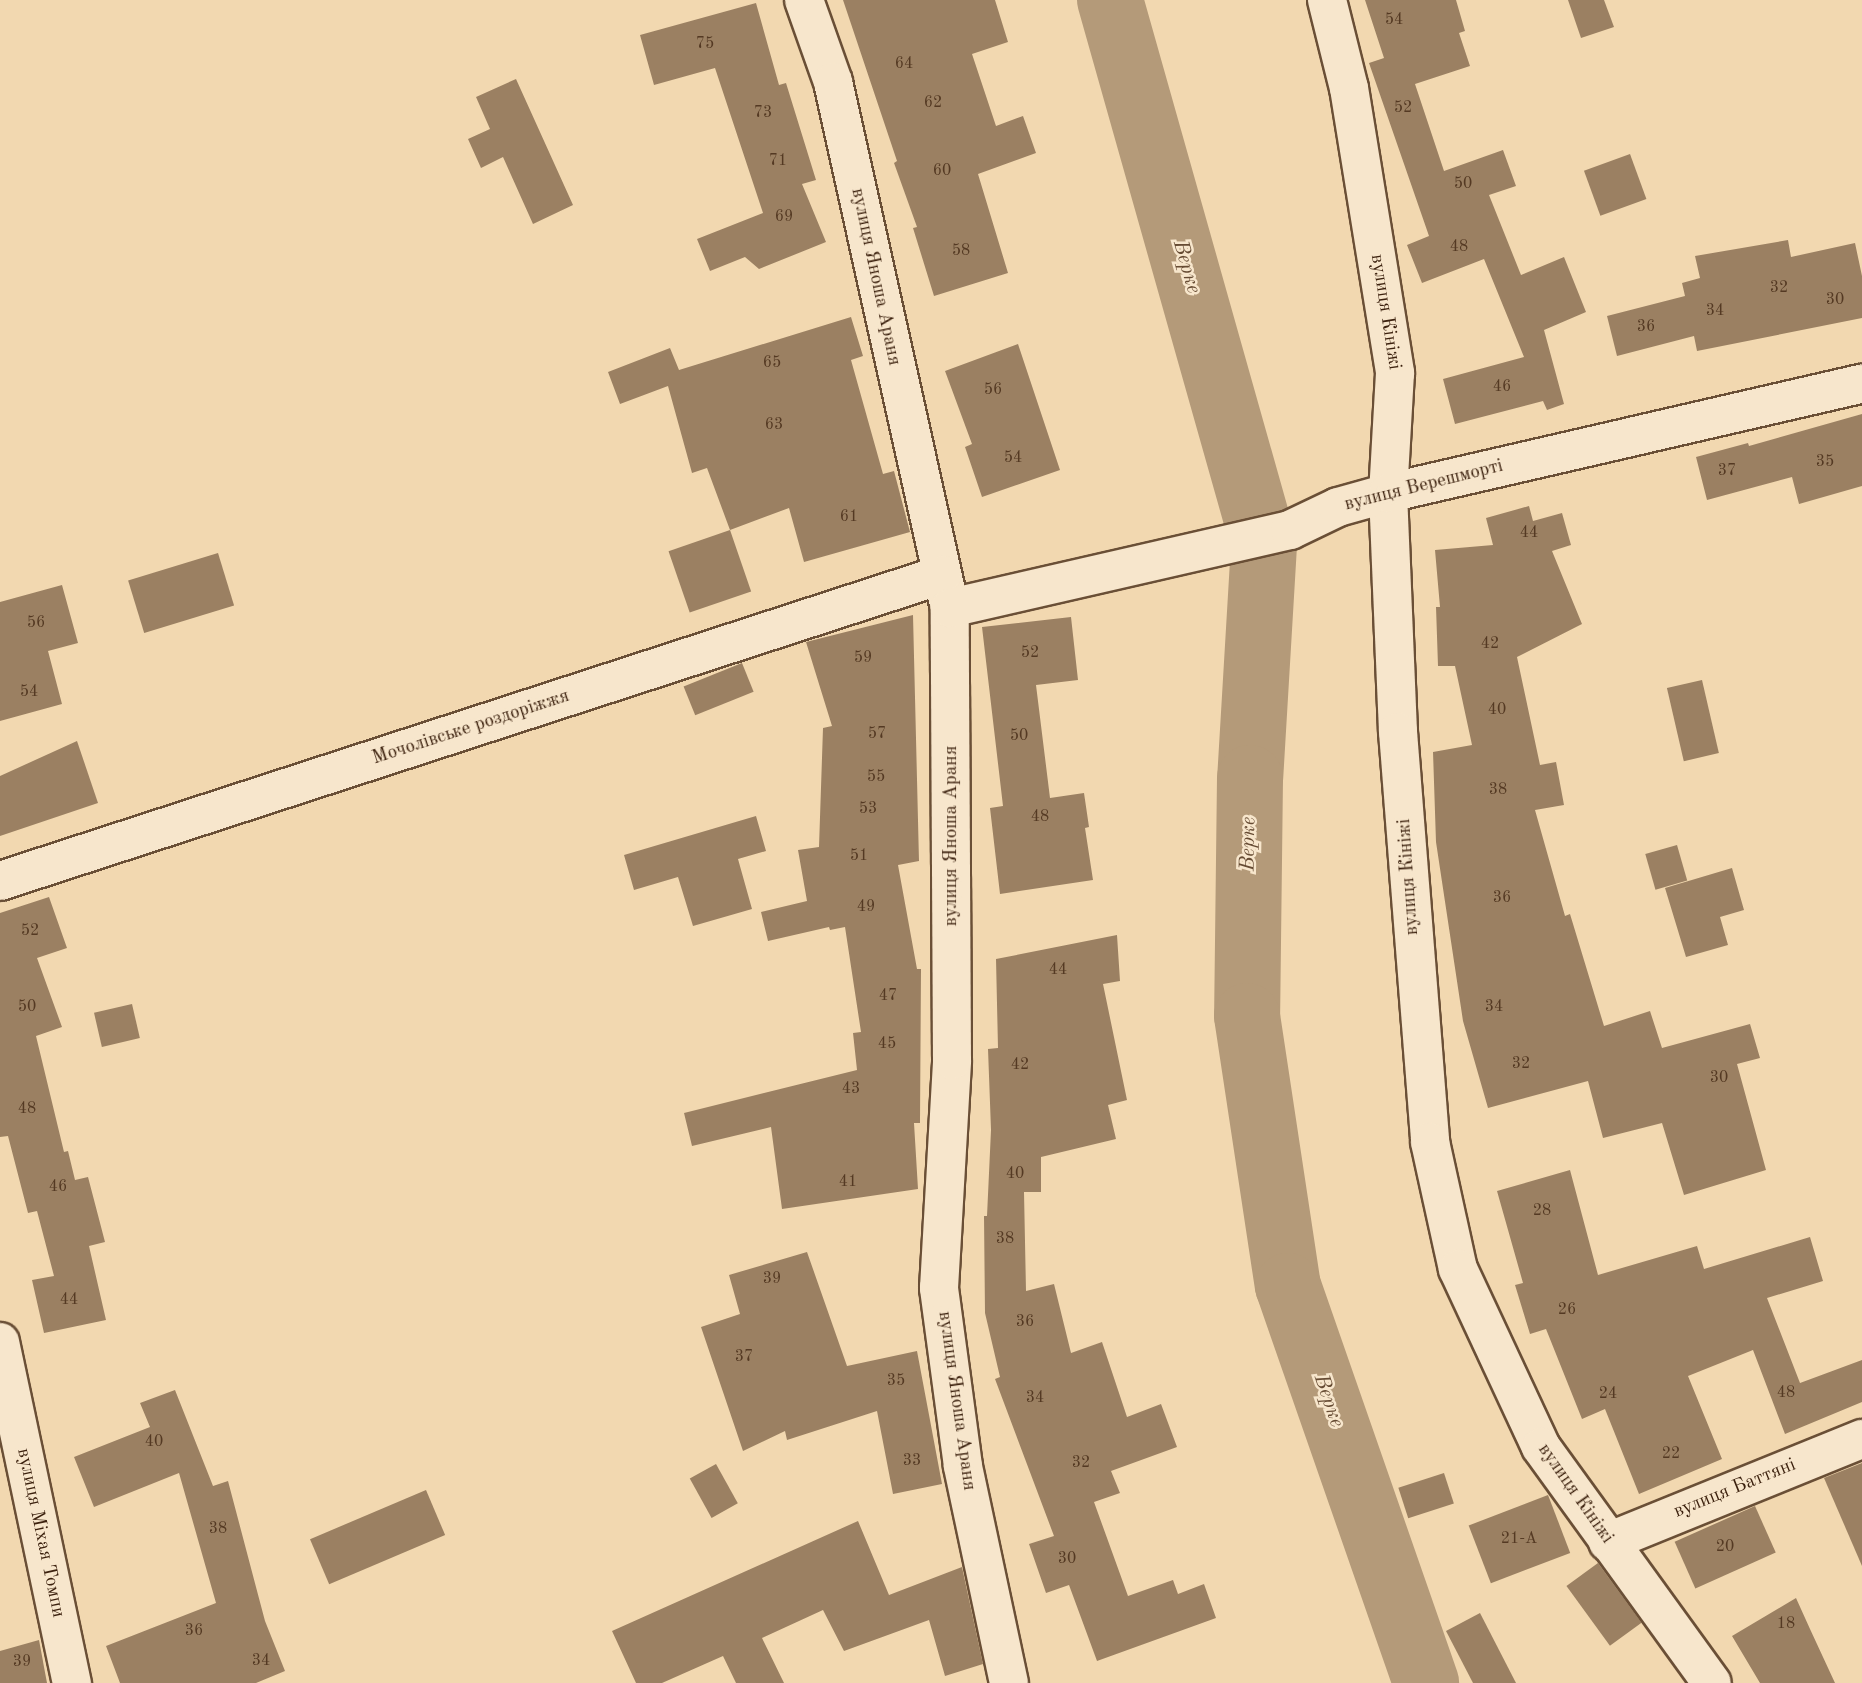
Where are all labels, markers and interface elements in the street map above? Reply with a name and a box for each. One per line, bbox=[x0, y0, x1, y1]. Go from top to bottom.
house number: 54 bbox=[1385, 10, 1403, 30]
house number: 75 bbox=[696, 34, 714, 54]
house number: 64 bbox=[895, 54, 913, 74]
house number: 62 bbox=[924, 93, 942, 113]
house number: 52 bbox=[1394, 98, 1412, 118]
house number: 73 bbox=[754, 103, 772, 123]
house number: 71 bbox=[769, 151, 787, 171]
house number: 60 bbox=[933, 161, 951, 181]
house number: 50 bbox=[1454, 174, 1472, 194]
street label: вулиця Яноша Араня bbox=[845, 186, 905, 368]
house number: 69 bbox=[775, 207, 793, 227]
water label: Верке bbox=[1166, 237, 1206, 297]
house number: 48 bbox=[1450, 237, 1468, 257]
house number: 58 bbox=[952, 241, 970, 261]
street label: вулиця Кініжі bbox=[1365, 253, 1405, 371]
house number: 32 bbox=[1770, 278, 1788, 298]
house number: 30 bbox=[1826, 290, 1844, 310]
house number: 34 bbox=[1706, 301, 1724, 321]
house number: 36 bbox=[1637, 317, 1655, 337]
house number: 65 bbox=[763, 353, 781, 373]
house number: 46 bbox=[1493, 377, 1511, 397]
house number: 56 bbox=[984, 380, 1002, 400]
house number: 63 bbox=[765, 415, 783, 435]
house number: 54 bbox=[1004, 448, 1022, 468]
house number: 35 bbox=[1816, 452, 1834, 472]
street label: вулиця Верешморті bbox=[1342, 455, 1506, 517]
house number: 37 bbox=[1718, 461, 1736, 481]
house number: 61 bbox=[840, 507, 858, 527]
house number: 44 bbox=[1520, 523, 1538, 543]
house number: 56 bbox=[27, 613, 45, 633]
house number: 42 bbox=[1481, 634, 1499, 654]
house number: 52 bbox=[1021, 643, 1039, 663]
house number: 59 bbox=[854, 648, 872, 668]
house number: 54 bbox=[20, 682, 38, 702]
street label: Мочолівське роздоріжжя bbox=[369, 685, 573, 771]
house number: 40 bbox=[1488, 700, 1506, 720]
house number: 57 bbox=[868, 724, 886, 744]
house number: 50 bbox=[1010, 726, 1028, 746]
street label: вулиця Яноша Араня bbox=[941, 746, 963, 926]
house number: 55 bbox=[867, 767, 885, 787]
house number: 38 bbox=[1489, 780, 1507, 800]
house number: 53 bbox=[859, 799, 877, 819]
house number: 48 bbox=[1031, 807, 1049, 827]
water label: Верке bbox=[1236, 817, 1262, 871]
street label: вулиця Кініжі bbox=[1394, 818, 1424, 936]
house number: 51 bbox=[850, 846, 868, 866]
house number: 36 bbox=[1493, 888, 1511, 908]
house number: 49 bbox=[857, 897, 875, 917]
house number: 52 bbox=[21, 921, 39, 941]
house number: 44 bbox=[1049, 960, 1067, 980]
house number: 47 bbox=[879, 986, 897, 1006]
house number: 50 bbox=[18, 997, 36, 1017]
house number: 34 bbox=[1485, 997, 1503, 1017]
house number: 45 bbox=[878, 1034, 896, 1054]
house number: 32 bbox=[1512, 1054, 1530, 1074]
house number: 42 bbox=[1011, 1055, 1029, 1075]
house number: 30 bbox=[1710, 1068, 1728, 1088]
house number: 43 bbox=[842, 1079, 860, 1099]
house number: 48 bbox=[18, 1099, 36, 1119]
house number: 40 bbox=[1006, 1164, 1024, 1184]
house number: 41 bbox=[839, 1172, 857, 1192]
house number: 46 bbox=[49, 1177, 67, 1197]
house number: 28 bbox=[1533, 1201, 1551, 1221]
house number: 38 bbox=[996, 1229, 1014, 1249]
house number: 39 bbox=[763, 1269, 781, 1289]
house number: 44 bbox=[60, 1290, 78, 1310]
house number: 26 bbox=[1558, 1300, 1576, 1320]
street label: вулиця Яноша Араня bbox=[932, 1310, 980, 1492]
house number: 36 bbox=[1016, 1312, 1034, 1332]
house number: 37 bbox=[735, 1347, 753, 1367]
house number: 35 bbox=[887, 1371, 905, 1391]
water label: Верке bbox=[1307, 1371, 1349, 1431]
house number: 48 bbox=[1777, 1383, 1795, 1403]
house number: 24 bbox=[1599, 1384, 1617, 1404]
house number: 34 bbox=[1026, 1388, 1044, 1408]
house number: 40 bbox=[145, 1432, 163, 1452]
street label: вулиця Кініжі bbox=[1532, 1440, 1618, 1548]
house number: 22 bbox=[1662, 1444, 1680, 1464]
street label: вулиця Міхая Томпи bbox=[11, 1446, 69, 1620]
house number: 33 bbox=[903, 1451, 921, 1471]
house number: 32 bbox=[1072, 1453, 1090, 1473]
street label: вулиця Баттяні bbox=[1671, 1454, 1799, 1524]
house number: 38 bbox=[209, 1519, 227, 1539]
house number: 21-А bbox=[1501, 1529, 1537, 1549]
house number: 20 bbox=[1716, 1537, 1734, 1557]
house number: 30 bbox=[1058, 1549, 1076, 1569]
house number: 18 bbox=[1777, 1614, 1795, 1634]
house number: 36 bbox=[185, 1621, 203, 1641]
house number: 34 bbox=[252, 1651, 270, 1671]
house number: 39 bbox=[13, 1652, 31, 1672]

